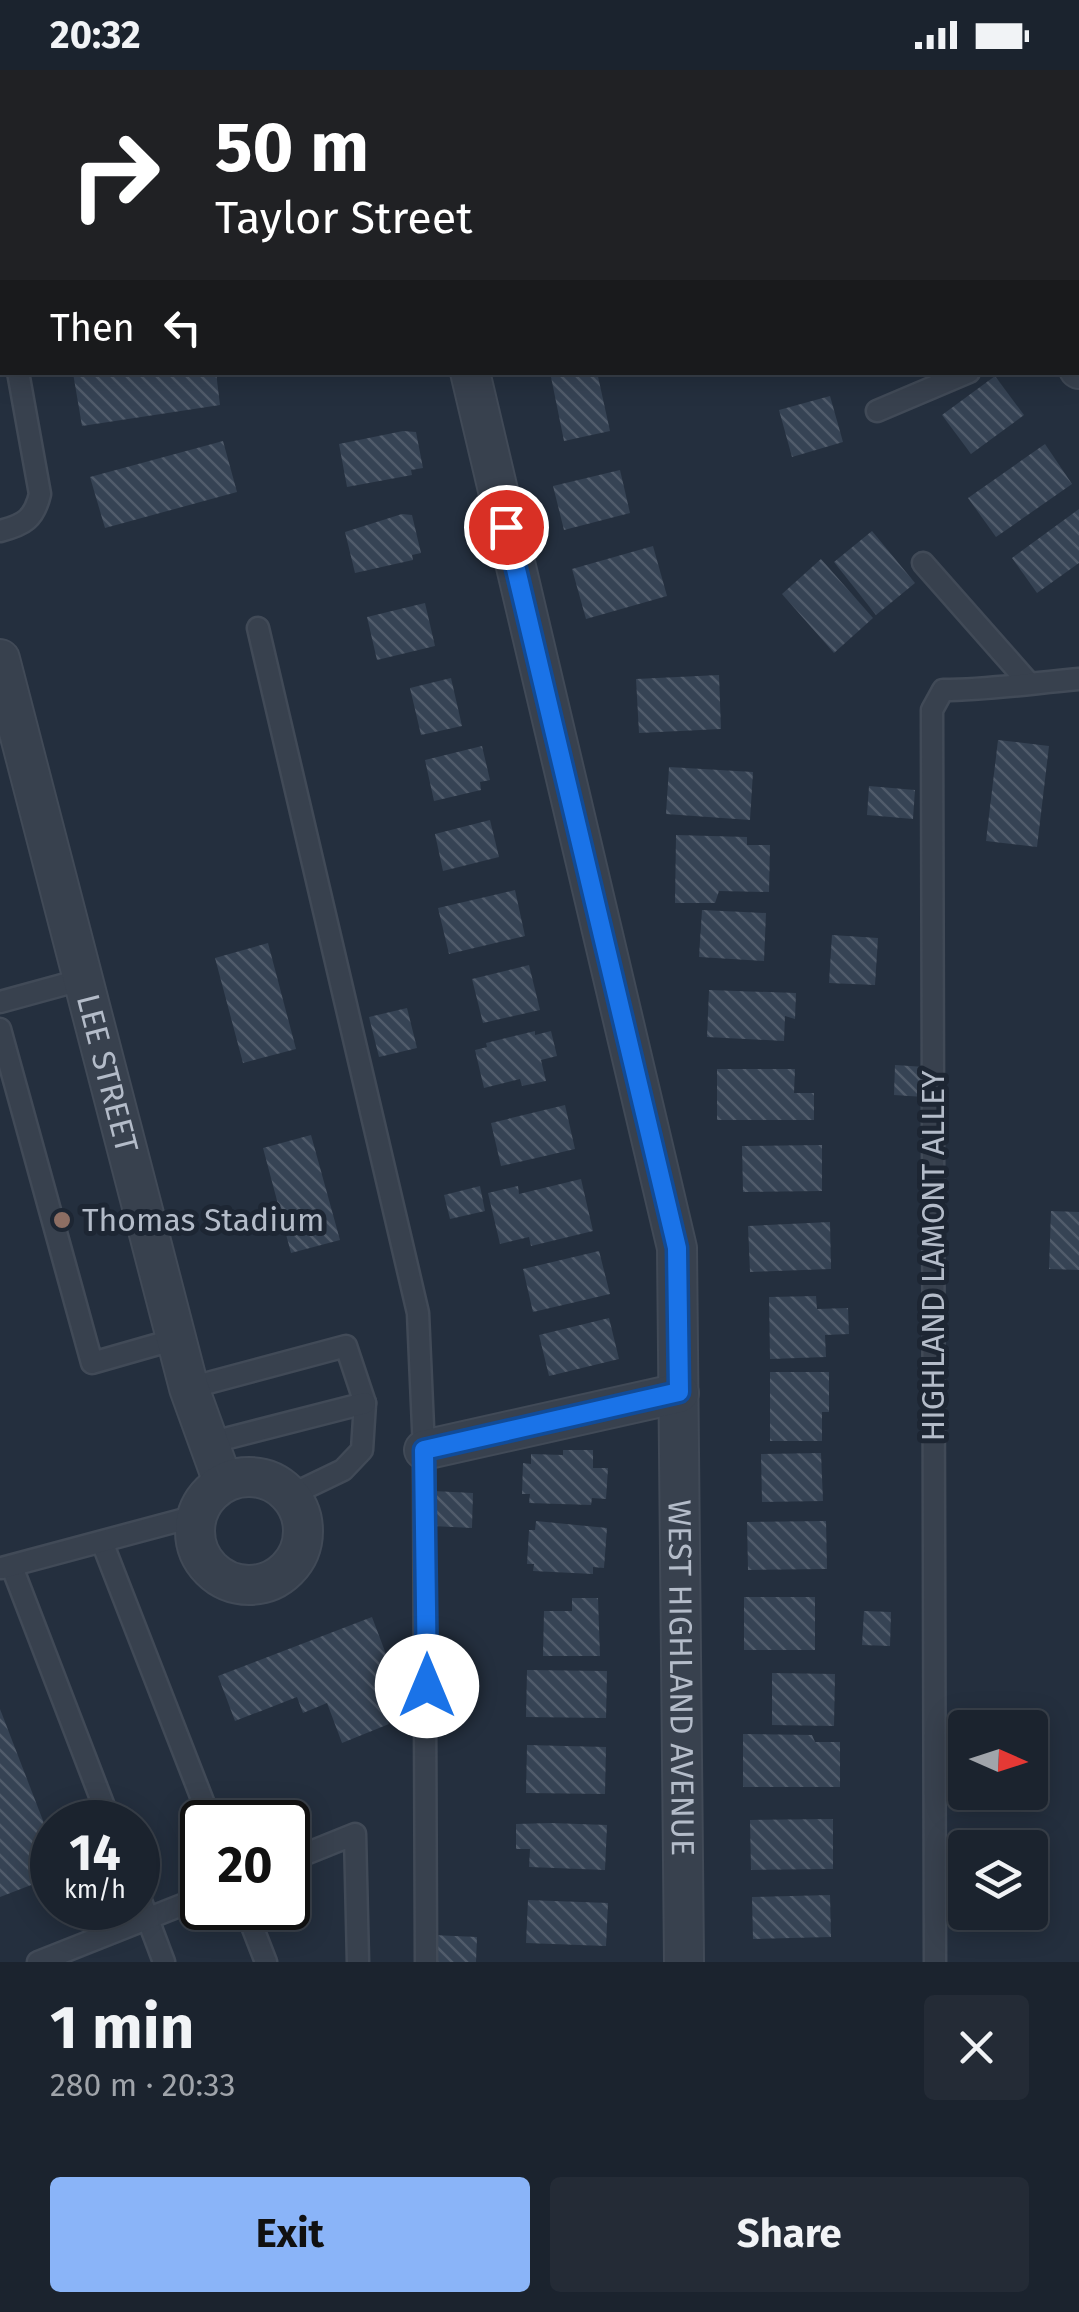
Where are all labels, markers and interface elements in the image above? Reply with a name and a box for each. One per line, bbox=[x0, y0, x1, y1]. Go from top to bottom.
text: 20:32 bbox=[50, 12, 141, 58]
text: 50 m bbox=[215, 106, 369, 190]
icon: right bbox=[50, 110, 180, 240]
text: Taylor Street bbox=[215, 191, 473, 245]
icon: left bbox=[155, 300, 210, 355]
text: Then bbox=[50, 305, 135, 351]
pin bbox=[464, 485, 549, 570]
icon: arrive bbox=[479, 500, 534, 555]
street label: LEE STREET bbox=[69, 990, 146, 1157]
street label: HIGHLAND LAMONT ALLEY bbox=[914, 1070, 952, 1442]
place label: Thomas Stadium bbox=[82, 1201, 324, 1239]
marker: Thomas Stadium bbox=[51, 1209, 73, 1231]
street label: WEST HIGHLAND AVENUE bbox=[660, 1499, 702, 1856]
position arrow bbox=[375, 1634, 479, 1738]
north arrow bbox=[948, 1710, 1048, 1810]
map controls bbox=[948, 1710, 1048, 1930]
speed limit sign: 20 bbox=[180, 1800, 310, 1930]
text: 14 bbox=[69, 1823, 121, 1883]
button: layers bbox=[948, 1830, 1048, 1930]
text: km/h bbox=[64, 1875, 126, 1905]
text: 1 min bbox=[50, 1992, 194, 2064]
button: close bbox=[924, 1995, 1029, 2100]
text: 280 m · 20:33 bbox=[50, 2066, 235, 2104]
button: Exit bbox=[50, 2177, 530, 2292]
button: Share bbox=[550, 2177, 1029, 2292]

